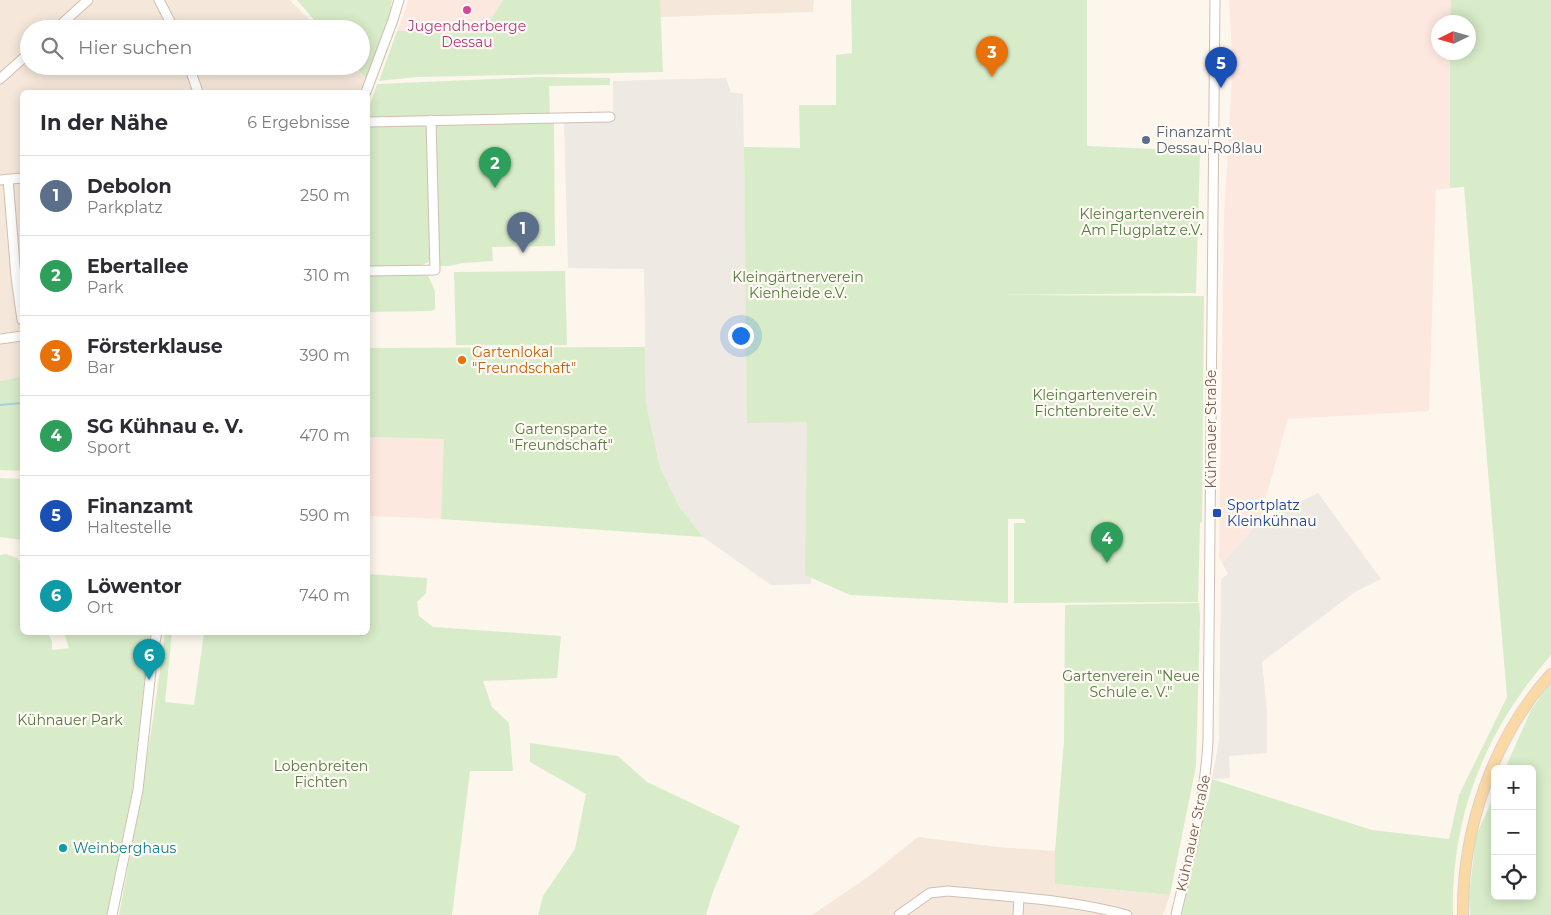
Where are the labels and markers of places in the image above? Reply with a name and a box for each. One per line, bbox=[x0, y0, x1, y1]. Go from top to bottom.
marker: Jugendherberge Dessau bbox=[461, 4, 473, 16]
place label: Jugendherberge Dessau bbox=[407, 17, 526, 51]
pin: 3 bbox=[976, 36, 1008, 77]
pin: 5 bbox=[1205, 47, 1237, 88]
place label: Finanzamt Dessau-Roßlau bbox=[1156, 123, 1262, 157]
marker: Finanzamt Dessau-Roßlau bbox=[1140, 134, 1152, 146]
pin: 2 bbox=[479, 147, 511, 188]
pin: 1 bbox=[507, 212, 539, 253]
place label: Gartenlokal "Freundschaft" bbox=[472, 343, 576, 377]
marker: Gartenlokal "Freundschaft" bbox=[456, 354, 468, 366]
place label: Sportplatz Kleinkühnau bbox=[1227, 496, 1317, 530]
marker: Sportplatz Kleinkühnau bbox=[1211, 507, 1223, 519]
pin: 4 bbox=[1091, 522, 1123, 563]
pin: 6 bbox=[133, 639, 165, 680]
place label: Weinberghaus bbox=[73, 839, 177, 857]
marker: Weinberghaus bbox=[57, 842, 69, 854]

